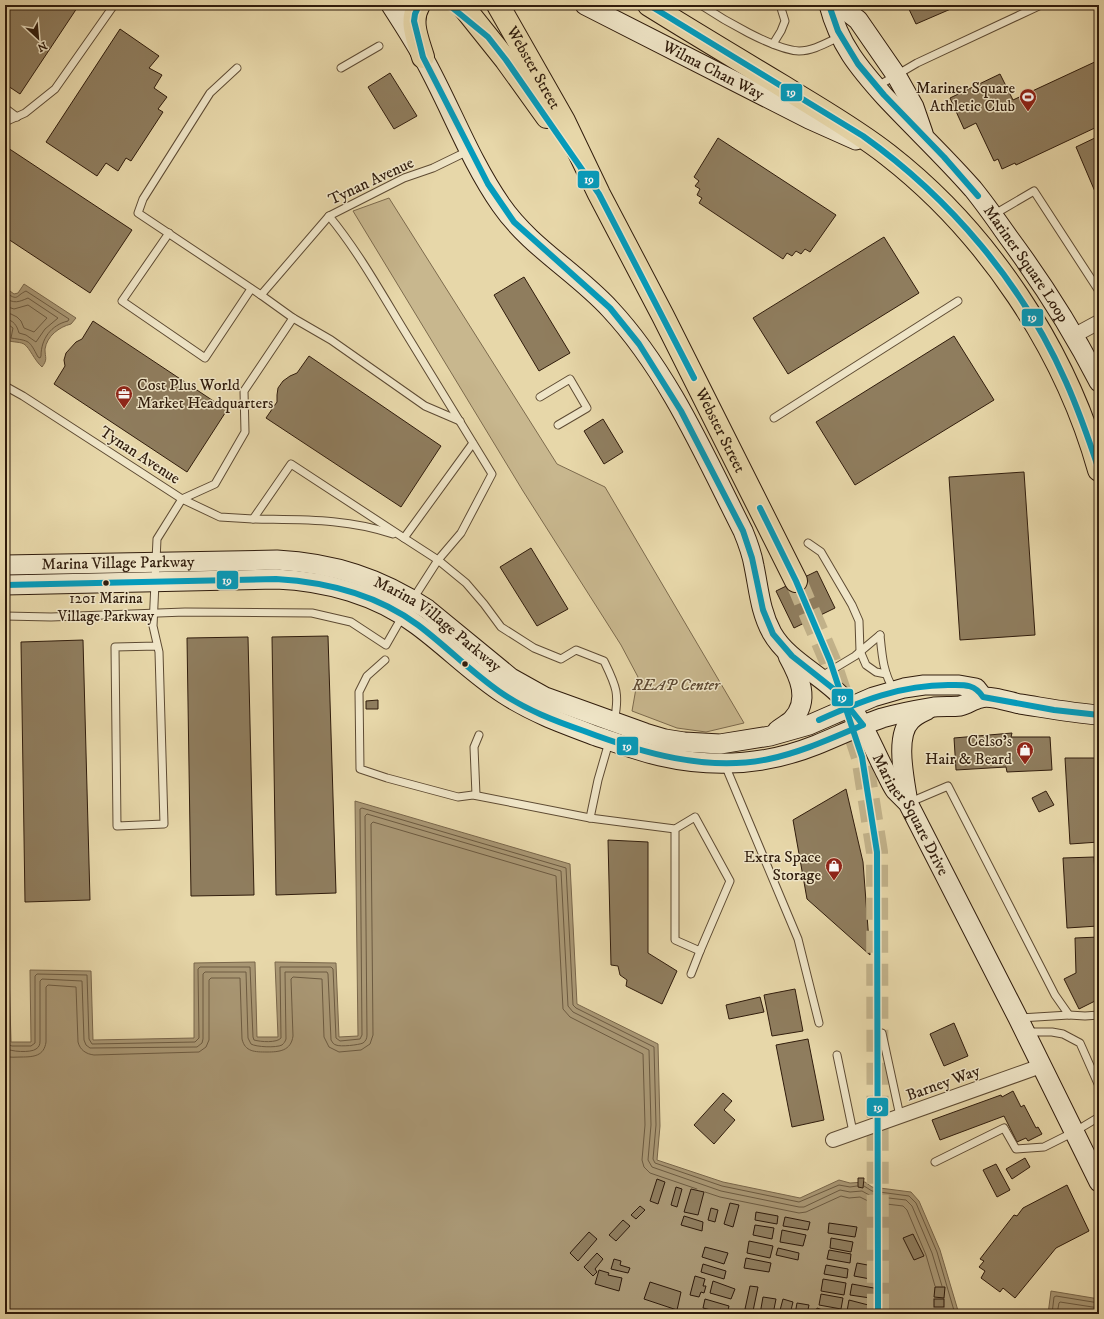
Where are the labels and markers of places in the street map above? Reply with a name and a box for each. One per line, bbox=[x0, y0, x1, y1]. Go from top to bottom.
place label: Mariner Square Athletic Club bbox=[916, 78, 1015, 116]
sports icon: Mariner Square Athletic Club bbox=[1018, 87, 1038, 112]
place label: Cost Plus World Market Headquarters bbox=[137, 375, 273, 413]
office icon: Cost Plus World Market Headquarters bbox=[114, 384, 134, 409]
marker: 1201 Marina Village Parkway bbox=[101, 578, 111, 588]
place label: 1201 Marina Village Parkway bbox=[57, 589, 155, 626]
unlabelled marker bbox=[460, 659, 470, 669]
place label: Celso's Hair & Beard bbox=[925, 731, 1012, 769]
shop icon: Celso's Hair & Beard bbox=[1015, 740, 1035, 765]
place label: Extra Space Storage bbox=[744, 847, 821, 885]
shop icon: Extra Space Storage bbox=[824, 856, 844, 881]

